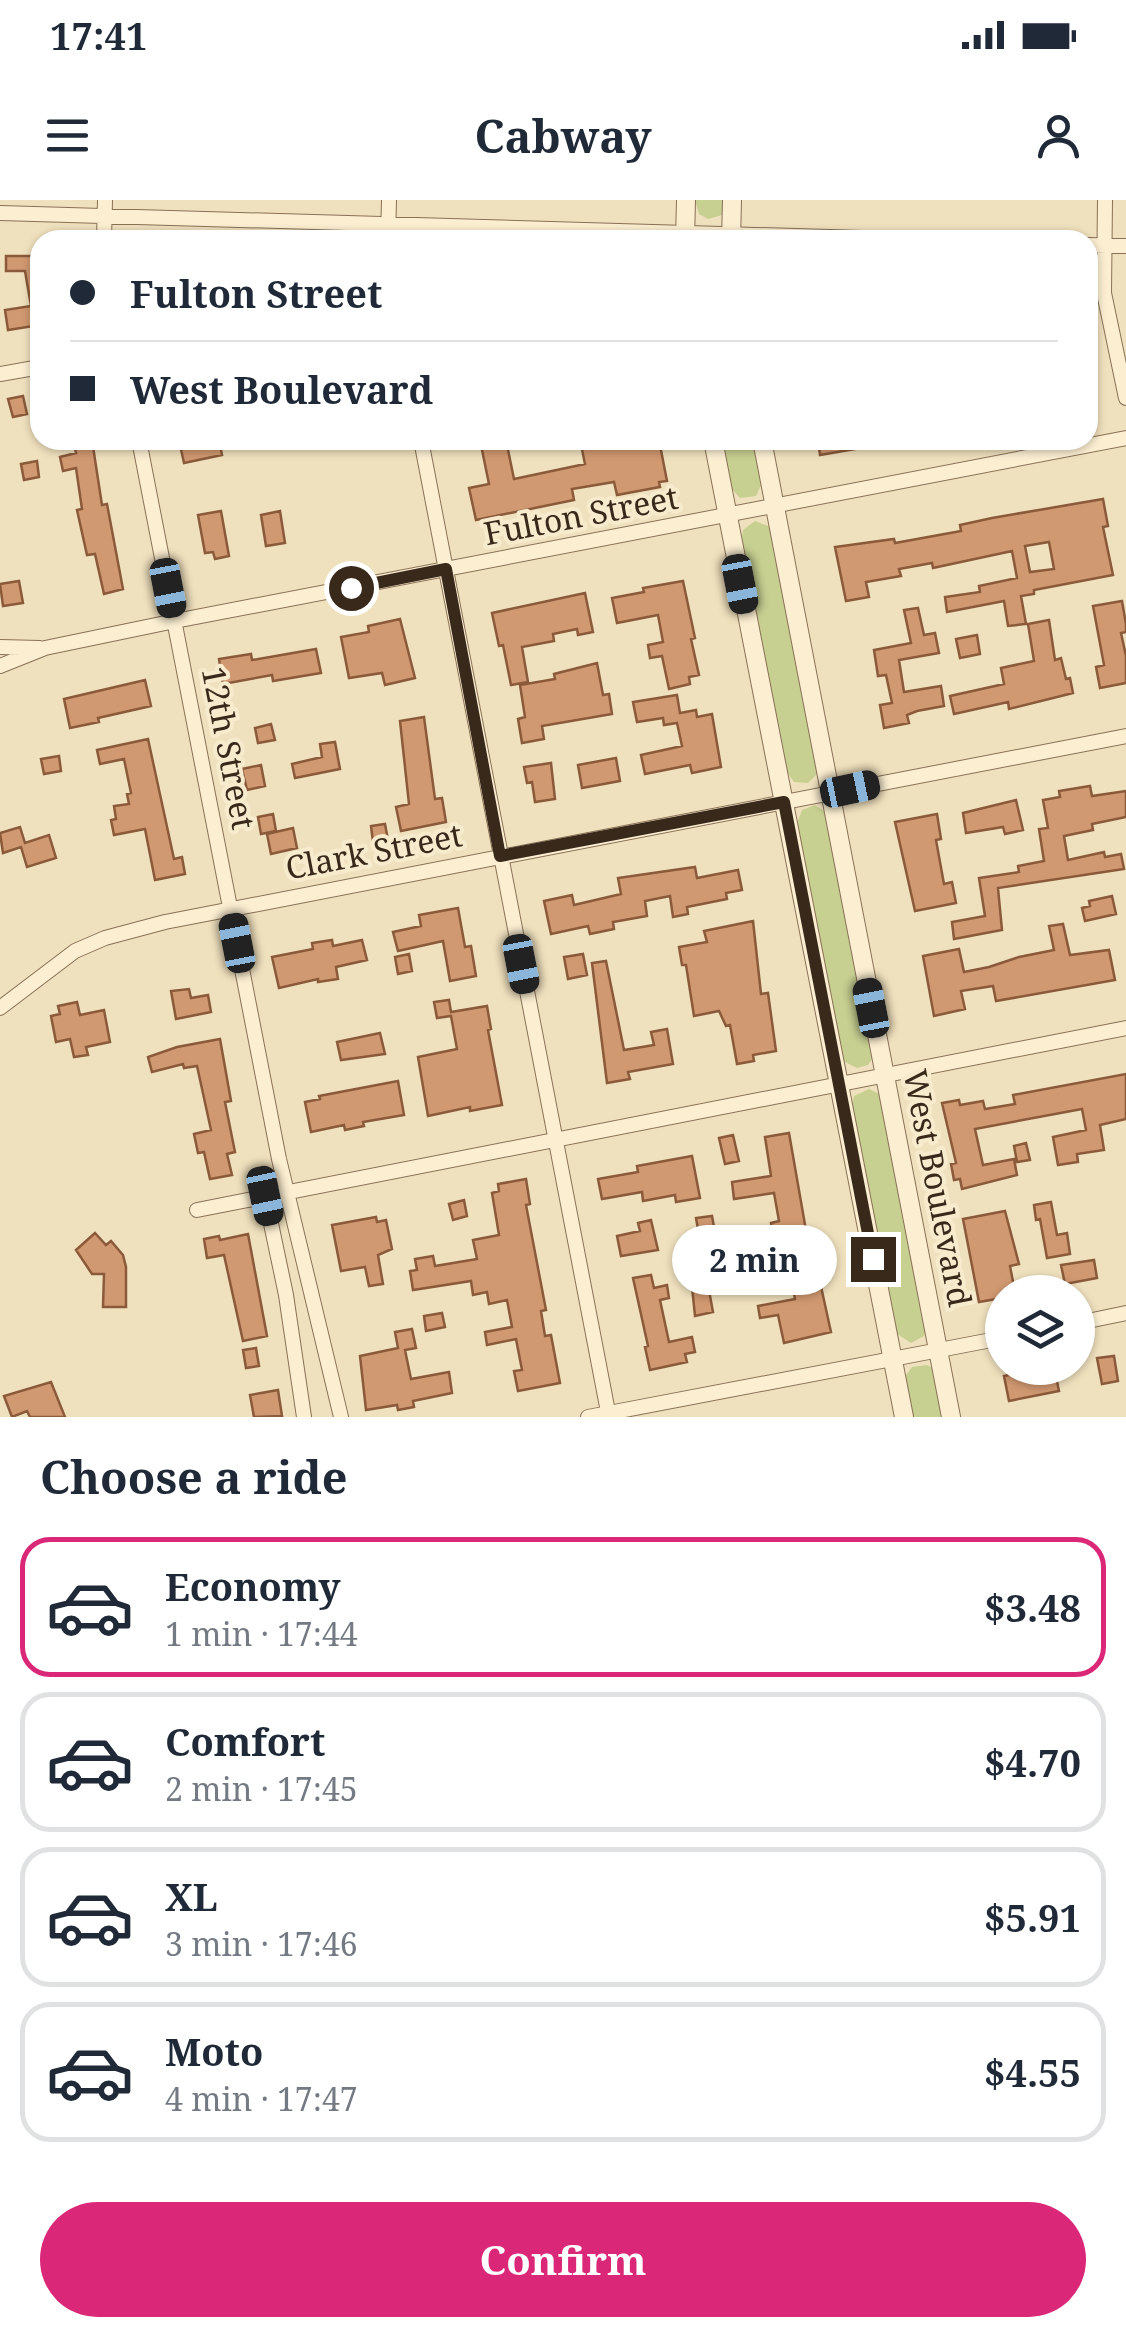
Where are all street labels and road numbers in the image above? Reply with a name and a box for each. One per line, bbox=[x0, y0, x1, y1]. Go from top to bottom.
street label: Fulton Street bbox=[480, 475, 682, 554]
street label: 12th Street bbox=[193, 663, 266, 833]
street label: Clark Street bbox=[282, 812, 466, 889]
street label: West Boulevard bbox=[894, 1065, 983, 1310]

